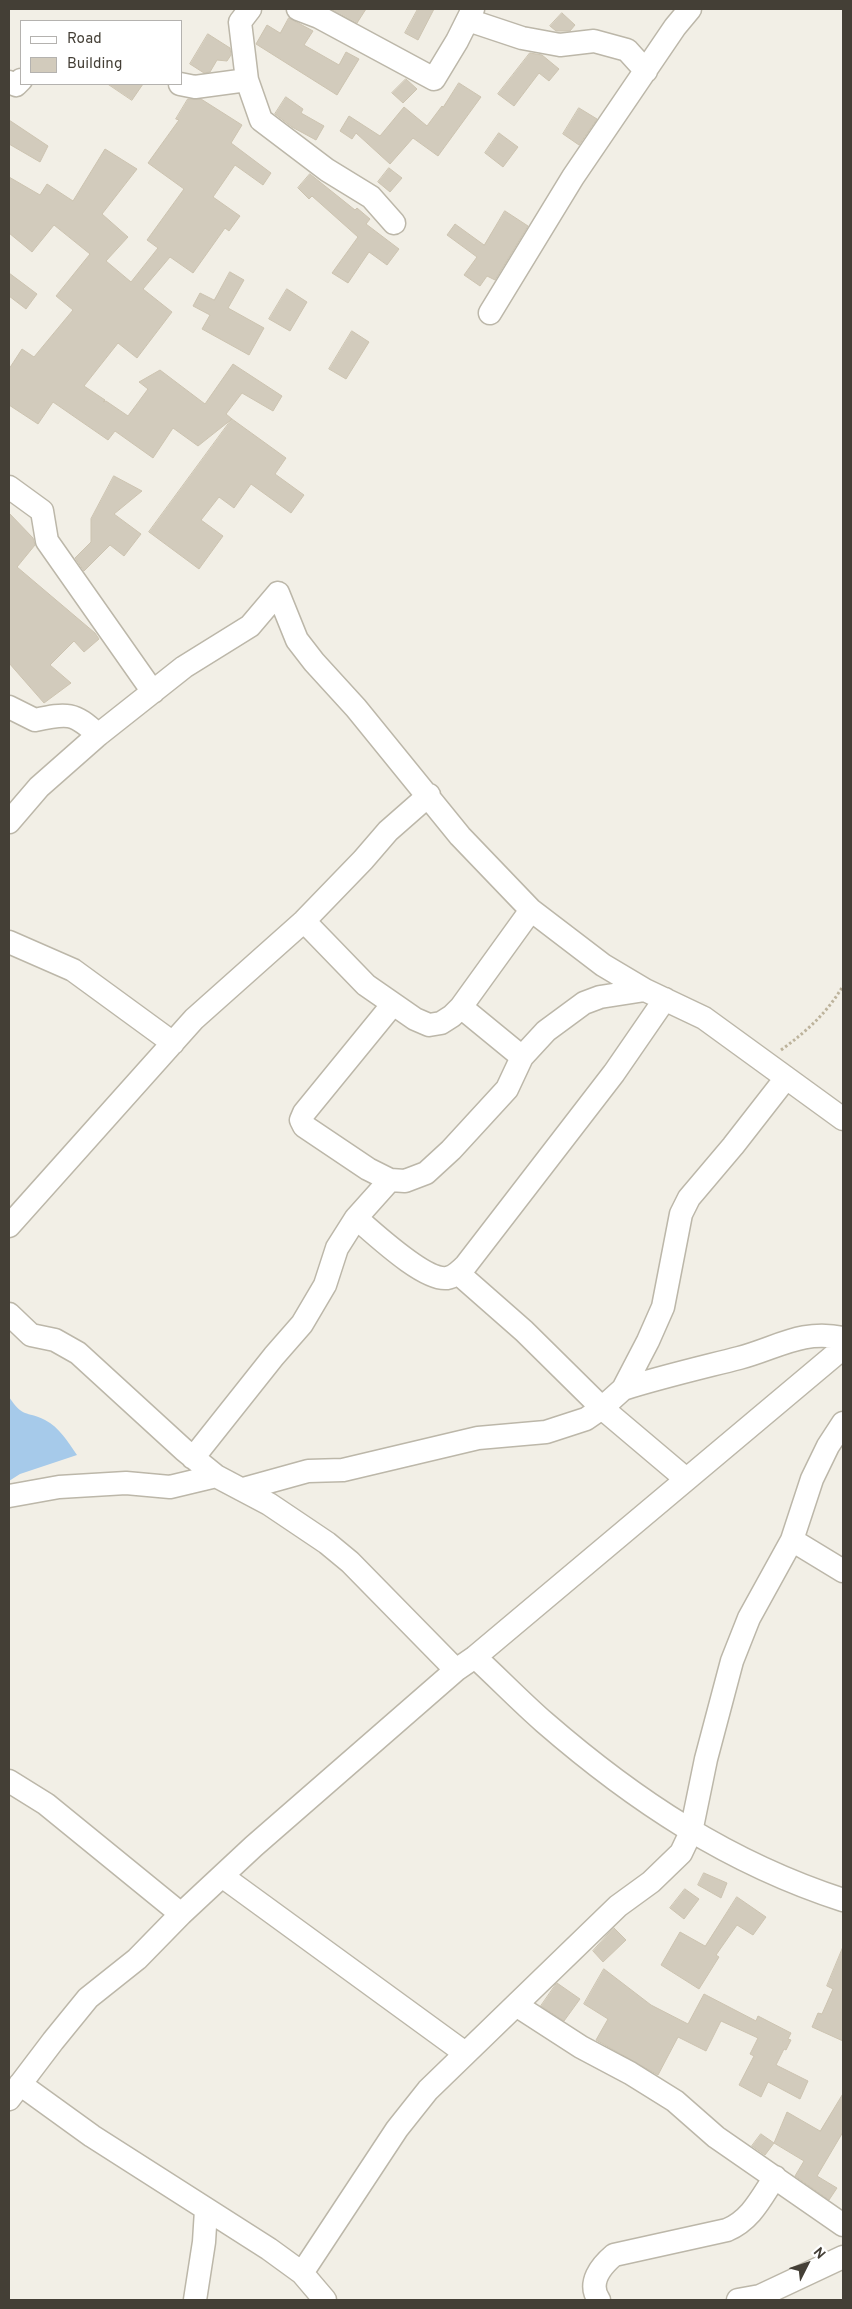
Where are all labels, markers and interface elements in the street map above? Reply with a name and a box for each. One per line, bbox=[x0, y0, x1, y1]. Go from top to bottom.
legend bbox=[20, 20, 182, 85]
text: Road bbox=[67, 30, 102, 49]
text: Building bbox=[67, 55, 122, 74]
north arrow bbox=[782, 2239, 832, 2289]
text: N bbox=[809, 2244, 828, 2263]

